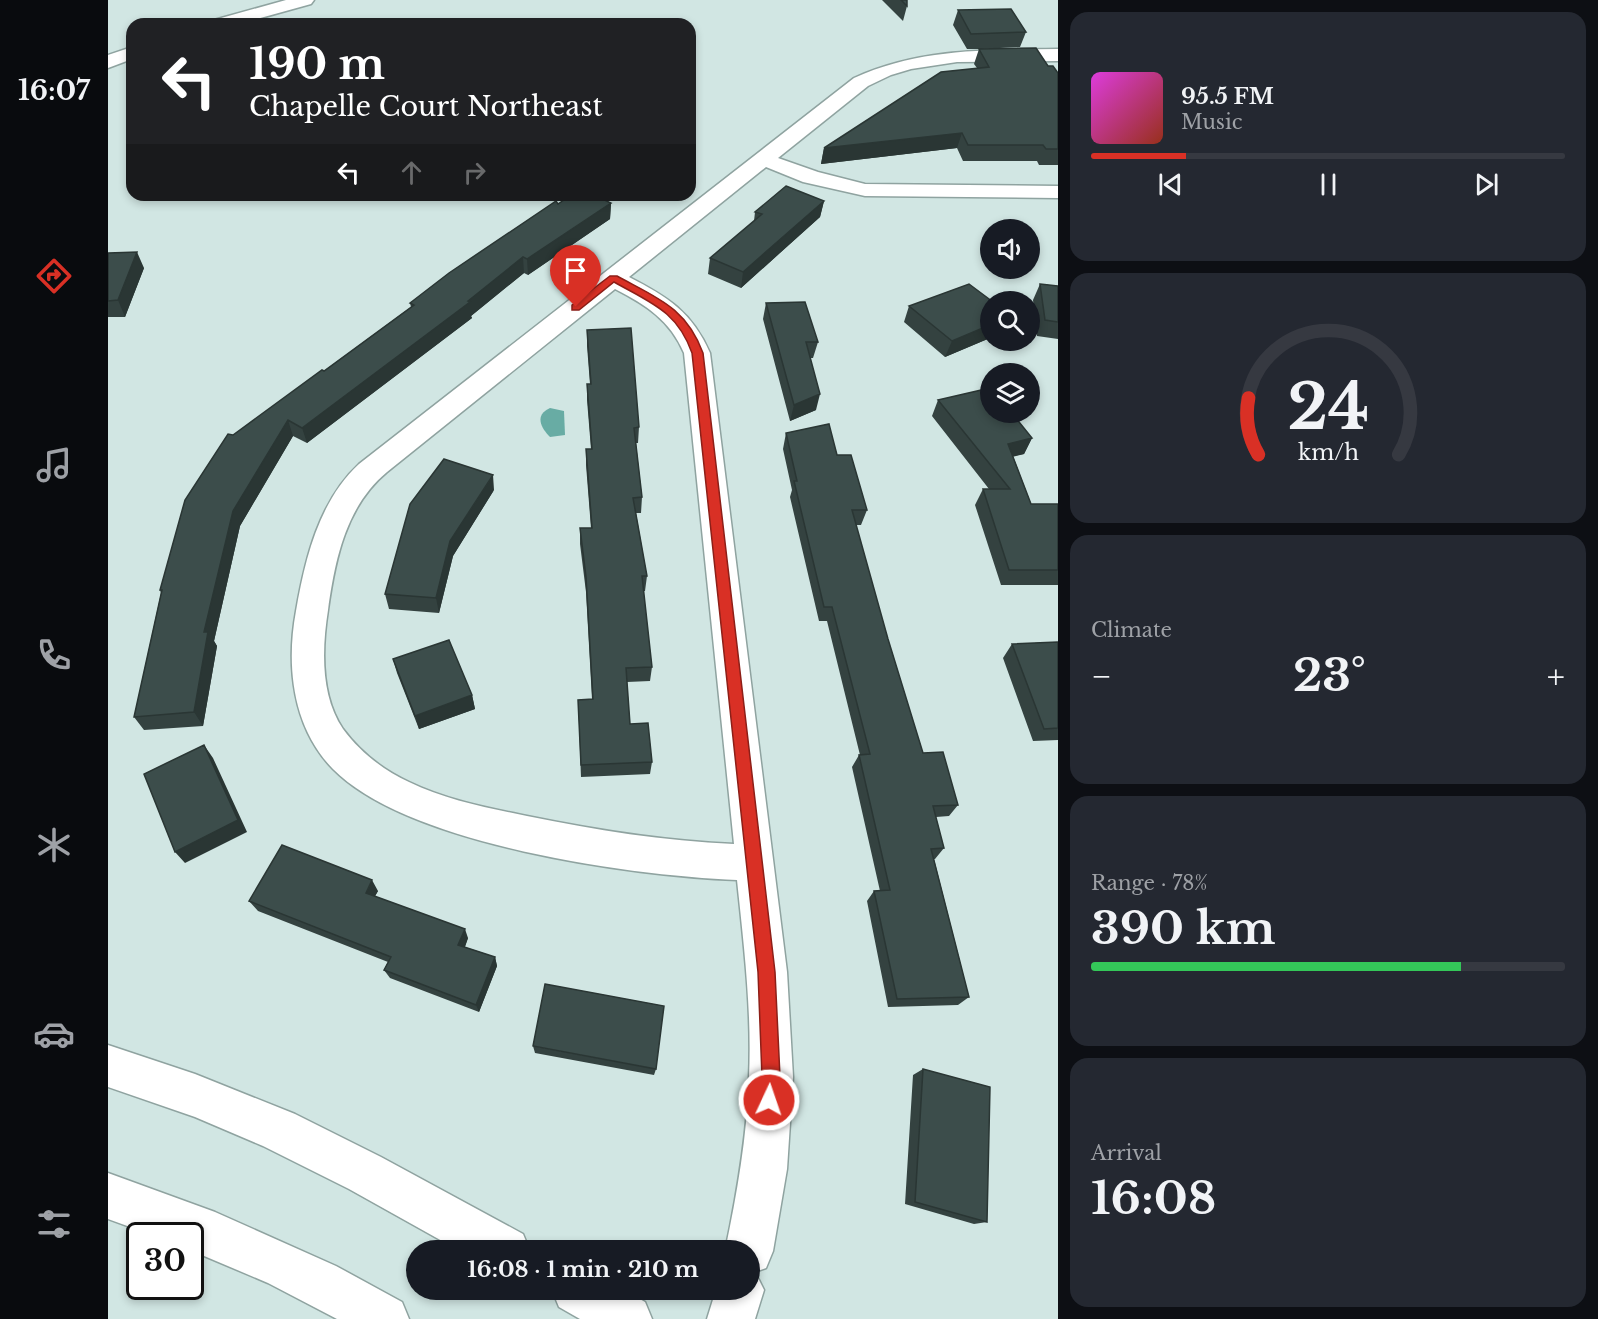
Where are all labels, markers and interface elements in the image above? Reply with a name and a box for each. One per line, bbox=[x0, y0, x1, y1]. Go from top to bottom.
text: 190 m bbox=[249, 38, 385, 90]
icon: left bbox=[150, 42, 228, 120]
text: 16:07 bbox=[18, 74, 90, 107]
text: 95.5 FM bbox=[1181, 83, 1274, 110]
text: Chapelle Court Northeast bbox=[249, 90, 603, 123]
text: Music bbox=[1181, 110, 1242, 134]
icon: left bbox=[332, 156, 365, 189]
icon: ahead bbox=[395, 156, 428, 189]
icon: right bbox=[458, 156, 491, 189]
icon: previous bbox=[1154, 168, 1187, 201]
icon: pause bbox=[1312, 168, 1345, 201]
icon: next bbox=[1470, 168, 1503, 201]
map controls bbox=[980, 219, 1040, 423]
button: sound bbox=[980, 219, 1040, 279]
pin bbox=[550, 245, 601, 307]
icon: arrive bbox=[559, 254, 592, 287]
icon: directions bbox=[33, 255, 75, 297]
button: search bbox=[980, 291, 1040, 351]
button: layers bbox=[980, 363, 1040, 423]
text: 24 bbox=[1287, 368, 1369, 446]
text: km/h bbox=[1298, 440, 1359, 467]
icon: music bbox=[33, 444, 75, 486]
text: Climate bbox=[1091, 618, 1172, 642]
icon: phone bbox=[33, 634, 75, 676]
text: 23° bbox=[1293, 647, 1366, 703]
text: − bbox=[1091, 656, 1112, 697]
text: + bbox=[1547, 656, 1565, 697]
icon: climate bbox=[33, 824, 75, 866]
text: Range · 78% bbox=[1091, 871, 1208, 895]
text: 390 km bbox=[1091, 900, 1276, 956]
icon: car bbox=[33, 1013, 75, 1055]
position arrow bbox=[737, 1068, 801, 1132]
text: Arrival bbox=[1091, 1141, 1162, 1165]
text: 16:08 bbox=[1091, 1170, 1216, 1226]
icon: filters bbox=[33, 1203, 75, 1245]
speed limit sign: 30 bbox=[126, 1222, 204, 1300]
text: 16:08 · 1 min · 210 m bbox=[467, 1256, 699, 1283]

